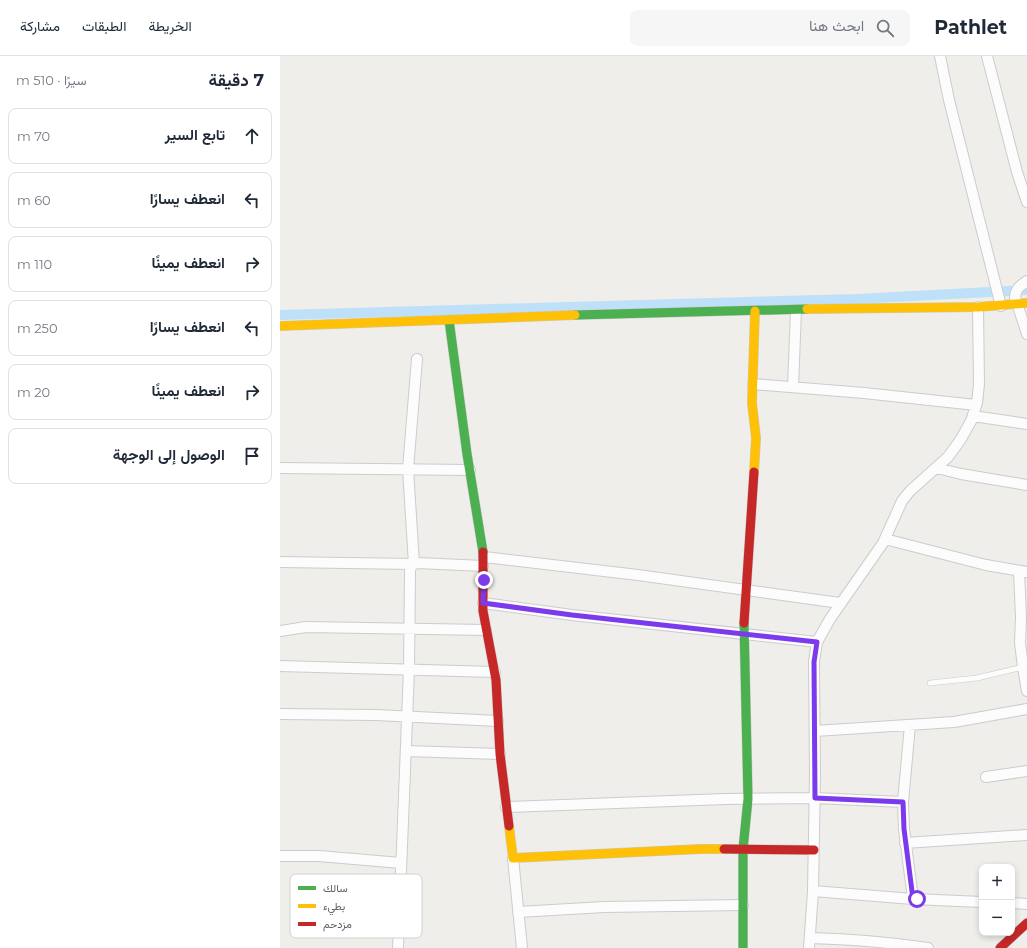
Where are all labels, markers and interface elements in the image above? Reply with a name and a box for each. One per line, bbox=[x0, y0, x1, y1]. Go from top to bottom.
search box bbox=[630, 10, 910, 46]
text: ابحث هنا bbox=[809, 16, 864, 35]
text: Pathlet bbox=[934, 16, 1007, 39]
text: مشاركة bbox=[20, 17, 60, 35]
text: الطبقات bbox=[82, 17, 126, 35]
text: الخريطة bbox=[148, 17, 192, 35]
icon: search bbox=[874, 17, 896, 39]
text: 7 دقيقة bbox=[209, 70, 264, 90]
text: سيرًا · 510 m bbox=[16, 72, 87, 88]
text: تابع السير bbox=[165, 125, 225, 144]
icon: ahead bbox=[241, 125, 263, 147]
text: 70 m bbox=[17, 128, 50, 144]
text: انعطف يسارًا bbox=[150, 189, 225, 208]
icon: left bbox=[241, 189, 263, 211]
text: 60 m bbox=[17, 192, 51, 208]
text: انعطف يمينًا bbox=[152, 253, 225, 272]
icon: right bbox=[241, 253, 263, 275]
text: 110 m bbox=[17, 256, 52, 272]
text: انعطف يسارًا bbox=[150, 317, 225, 336]
icon: left bbox=[241, 317, 263, 339]
text: 250 m bbox=[17, 320, 58, 336]
text: انعطف يمينًا bbox=[152, 381, 225, 400]
icon: right bbox=[241, 381, 263, 403]
text: 20 m bbox=[17, 384, 50, 400]
text: الوصول إلى الوجهة bbox=[113, 445, 225, 464]
icon: arrive bbox=[241, 445, 263, 467]
route end bbox=[475, 571, 493, 589]
map controls bbox=[979, 864, 1015, 936]
button: + bbox=[979, 864, 1015, 900]
legend bbox=[290, 874, 422, 938]
text: سالك bbox=[323, 881, 348, 895]
route start bbox=[908, 890, 926, 908]
text: بطيء bbox=[323, 899, 345, 916]
button: − bbox=[979, 900, 1015, 936]
text: مزدحم bbox=[323, 917, 352, 932]

